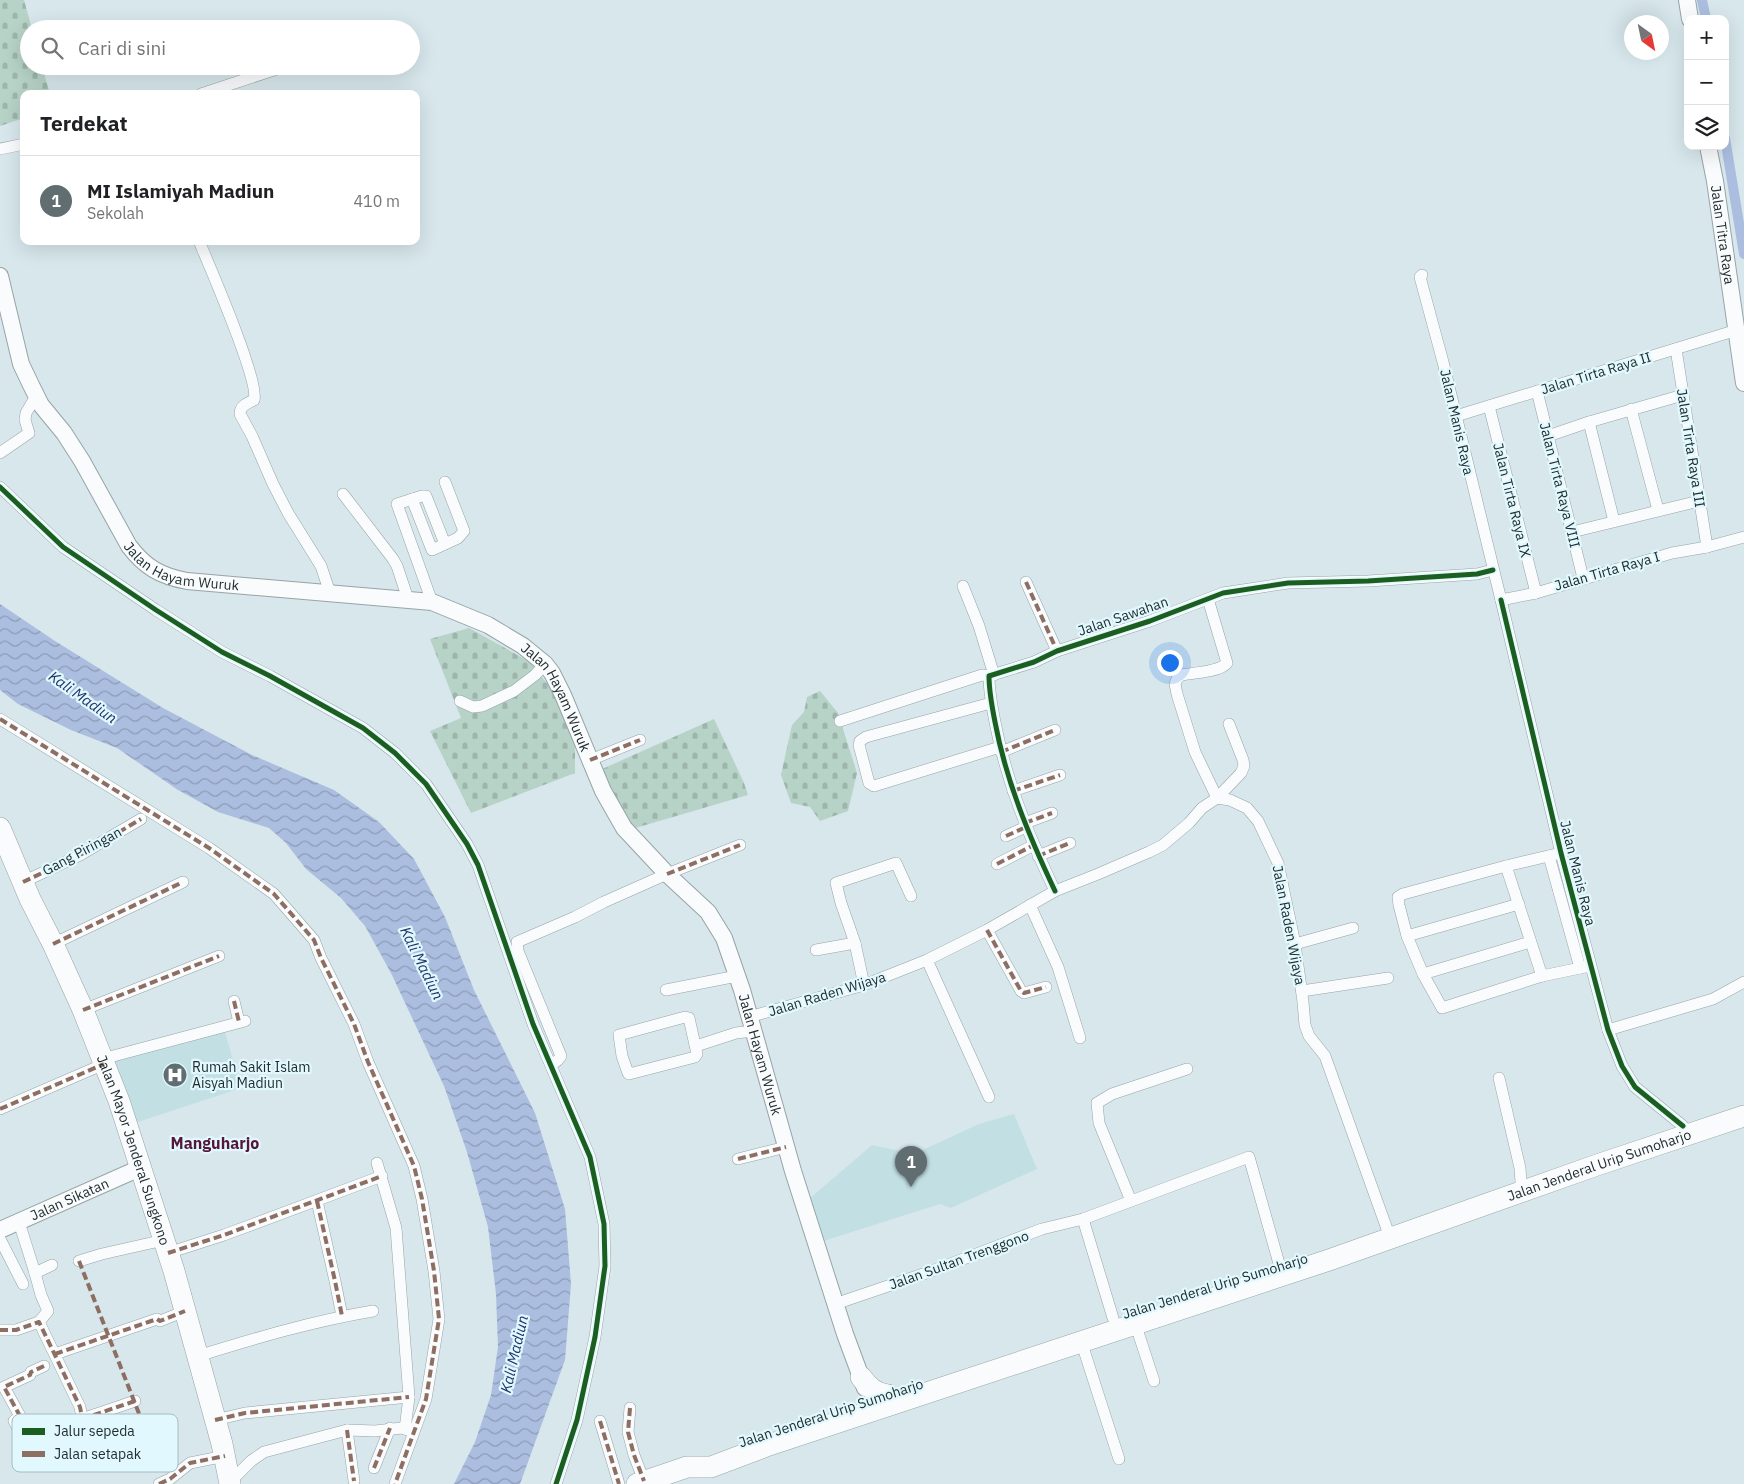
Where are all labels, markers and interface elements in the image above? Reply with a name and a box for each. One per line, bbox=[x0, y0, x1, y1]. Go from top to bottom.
north arrow bbox=[1624, 15, 1669, 60]
map controls bbox=[1684, 15, 1729, 150]
button: + bbox=[1684, 15, 1729, 60]
search box bbox=[20, 20, 420, 75]
icon: search bbox=[38, 34, 66, 62]
text: Cari di sini bbox=[78, 36, 166, 60]
button: − bbox=[1684, 60, 1729, 105]
button: layers bbox=[1684, 105, 1729, 150]
text: Terdekat bbox=[40, 109, 128, 137]
text: MI Islamiyah Madiun bbox=[87, 179, 274, 203]
street label: Jalan Titra Raya bbox=[1707, 184, 1739, 286]
text: 1 bbox=[51, 191, 61, 211]
text: 410 m bbox=[353, 191, 400, 211]
text: Sekolah bbox=[87, 203, 144, 223]
street label: Jalan Tirta Raya II bbox=[1539, 348, 1653, 398]
street label: Jalan Manis Raya bbox=[1436, 367, 1478, 477]
street label: Jalan Tirta Raya III bbox=[1673, 387, 1709, 509]
street label: Jalan Tirta Raya VIII bbox=[1536, 420, 1584, 550]
street label: Jalan Tirta Raya IX bbox=[1489, 441, 1535, 560]
street label: Jalan Hayam Wuruk bbox=[120, 538, 240, 594]
street label: Jalan Tirta Raya I bbox=[1552, 547, 1662, 595]
street label: Jalan Sawahan bbox=[1076, 592, 1170, 640]
street label: Jalan Hayam Wuruk bbox=[517, 639, 595, 755]
your location bbox=[1157, 650, 1183, 676]
water label: Kali Madiun bbox=[45, 667, 121, 727]
street label: Jalan Manis Raya bbox=[1556, 818, 1600, 928]
street label: Gang Piringan bbox=[39, 823, 125, 879]
street label: Jalan Raden Wijaya bbox=[1269, 864, 1310, 987]
water label: Kali Madiun bbox=[396, 923, 448, 1003]
street label: Jalan Raden Wijaya bbox=[766, 967, 888, 1020]
street label: Jalan Hayam Wuruk bbox=[735, 992, 786, 1118]
street label: Jalan Mayor Jenderal Sungkono bbox=[93, 1052, 174, 1247]
place label: Rumah Sakit Islam Aisyah Madiun bbox=[192, 1058, 311, 1092]
hospital icon: Rumah Sakit Islam Aisyah Madiun bbox=[162, 1062, 188, 1088]
street label: Jalan Jenderal Urip Sumoharjo bbox=[1505, 1125, 1694, 1205]
district label: Manguharjo bbox=[171, 1133, 259, 1153]
pin: 1 bbox=[895, 1146, 927, 1187]
street label: Jalan Sikatan bbox=[27, 1174, 112, 1224]
street label: Jalan Sultan Trenggono bbox=[887, 1226, 1031, 1294]
street label: Jalan Jenderal Urip Sumoharjo bbox=[1120, 1249, 1310, 1323]
water label: Kali Madiun bbox=[496, 1313, 532, 1395]
street label: Jalan Jenderal Urip Sumoharjo bbox=[736, 1375, 926, 1451]
legend bbox=[12, 1414, 178, 1472]
text: Jalur sepeda bbox=[54, 1422, 135, 1440]
text: Jalan setapak bbox=[54, 1445, 142, 1463]

